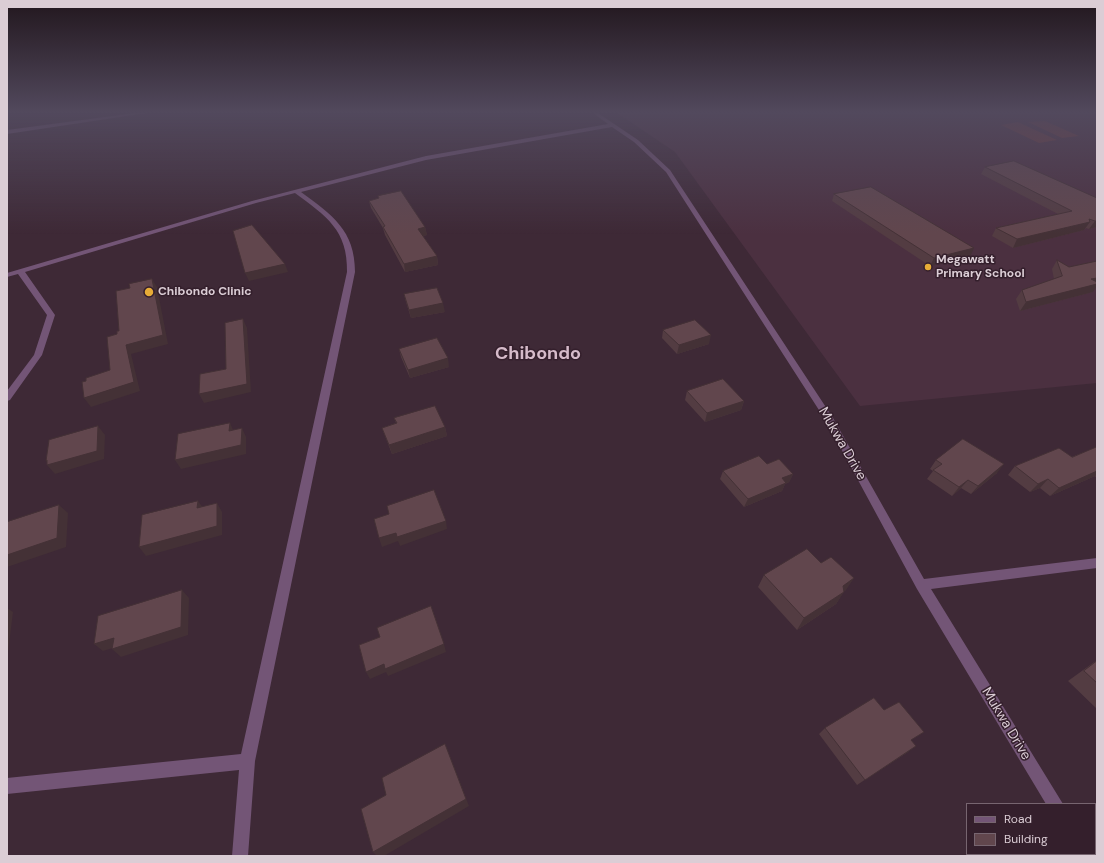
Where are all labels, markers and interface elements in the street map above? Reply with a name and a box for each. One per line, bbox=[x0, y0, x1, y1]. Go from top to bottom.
place label: Megawatt Primary School bbox=[936, 253, 1025, 281]
marker: Megawatt Primary School bbox=[923, 262, 933, 272]
place label: Chibondo Clinic bbox=[158, 285, 251, 299]
marker: Chibondo Clinic bbox=[143, 286, 155, 298]
district label: Chibondo bbox=[495, 343, 581, 365]
street label: Mukwa Drive bbox=[814, 404, 870, 484]
street label: Mukwa Drive bbox=[978, 685, 1034, 763]
legend bbox=[966, 803, 1096, 855]
text: Road bbox=[1004, 811, 1032, 827]
text: Building bbox=[1004, 831, 1048, 847]

